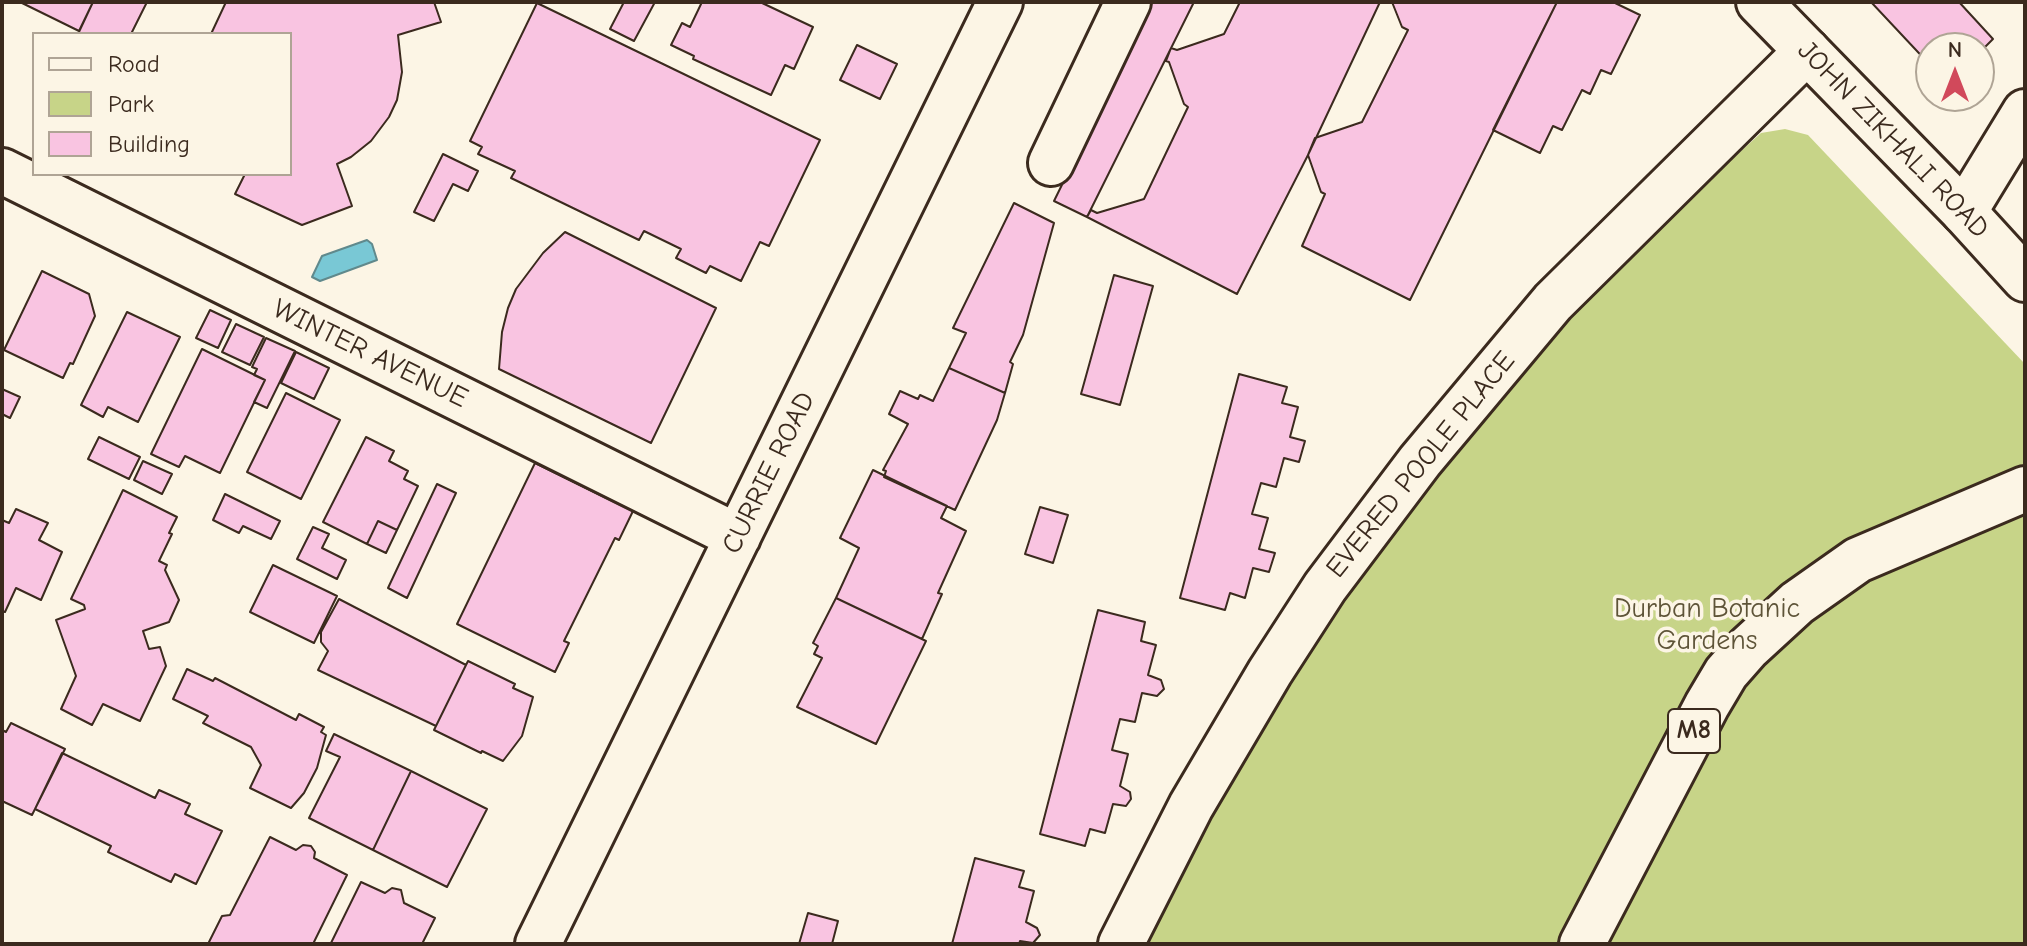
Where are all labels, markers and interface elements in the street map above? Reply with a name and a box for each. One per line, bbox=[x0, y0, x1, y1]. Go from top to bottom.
legend bbox=[32, 32, 292, 176]
north arrow bbox=[1915, 32, 1995, 112]
street label: JOHN ZIKHALI ROAD bbox=[1790, 34, 1996, 246]
text: Road bbox=[108, 50, 160, 78]
text: Park bbox=[108, 90, 154, 118]
text: Building bbox=[108, 130, 190, 158]
street label: WINTER AVENUE bbox=[267, 292, 473, 416]
street label: EVERED POOLE PLACE bbox=[1319, 345, 1523, 585]
street label: CURRIE ROAD bbox=[715, 387, 823, 559]
park label: Durban Botanic Gardens bbox=[1614, 592, 1800, 658]
road number: M8 bbox=[1668, 709, 1720, 753]

